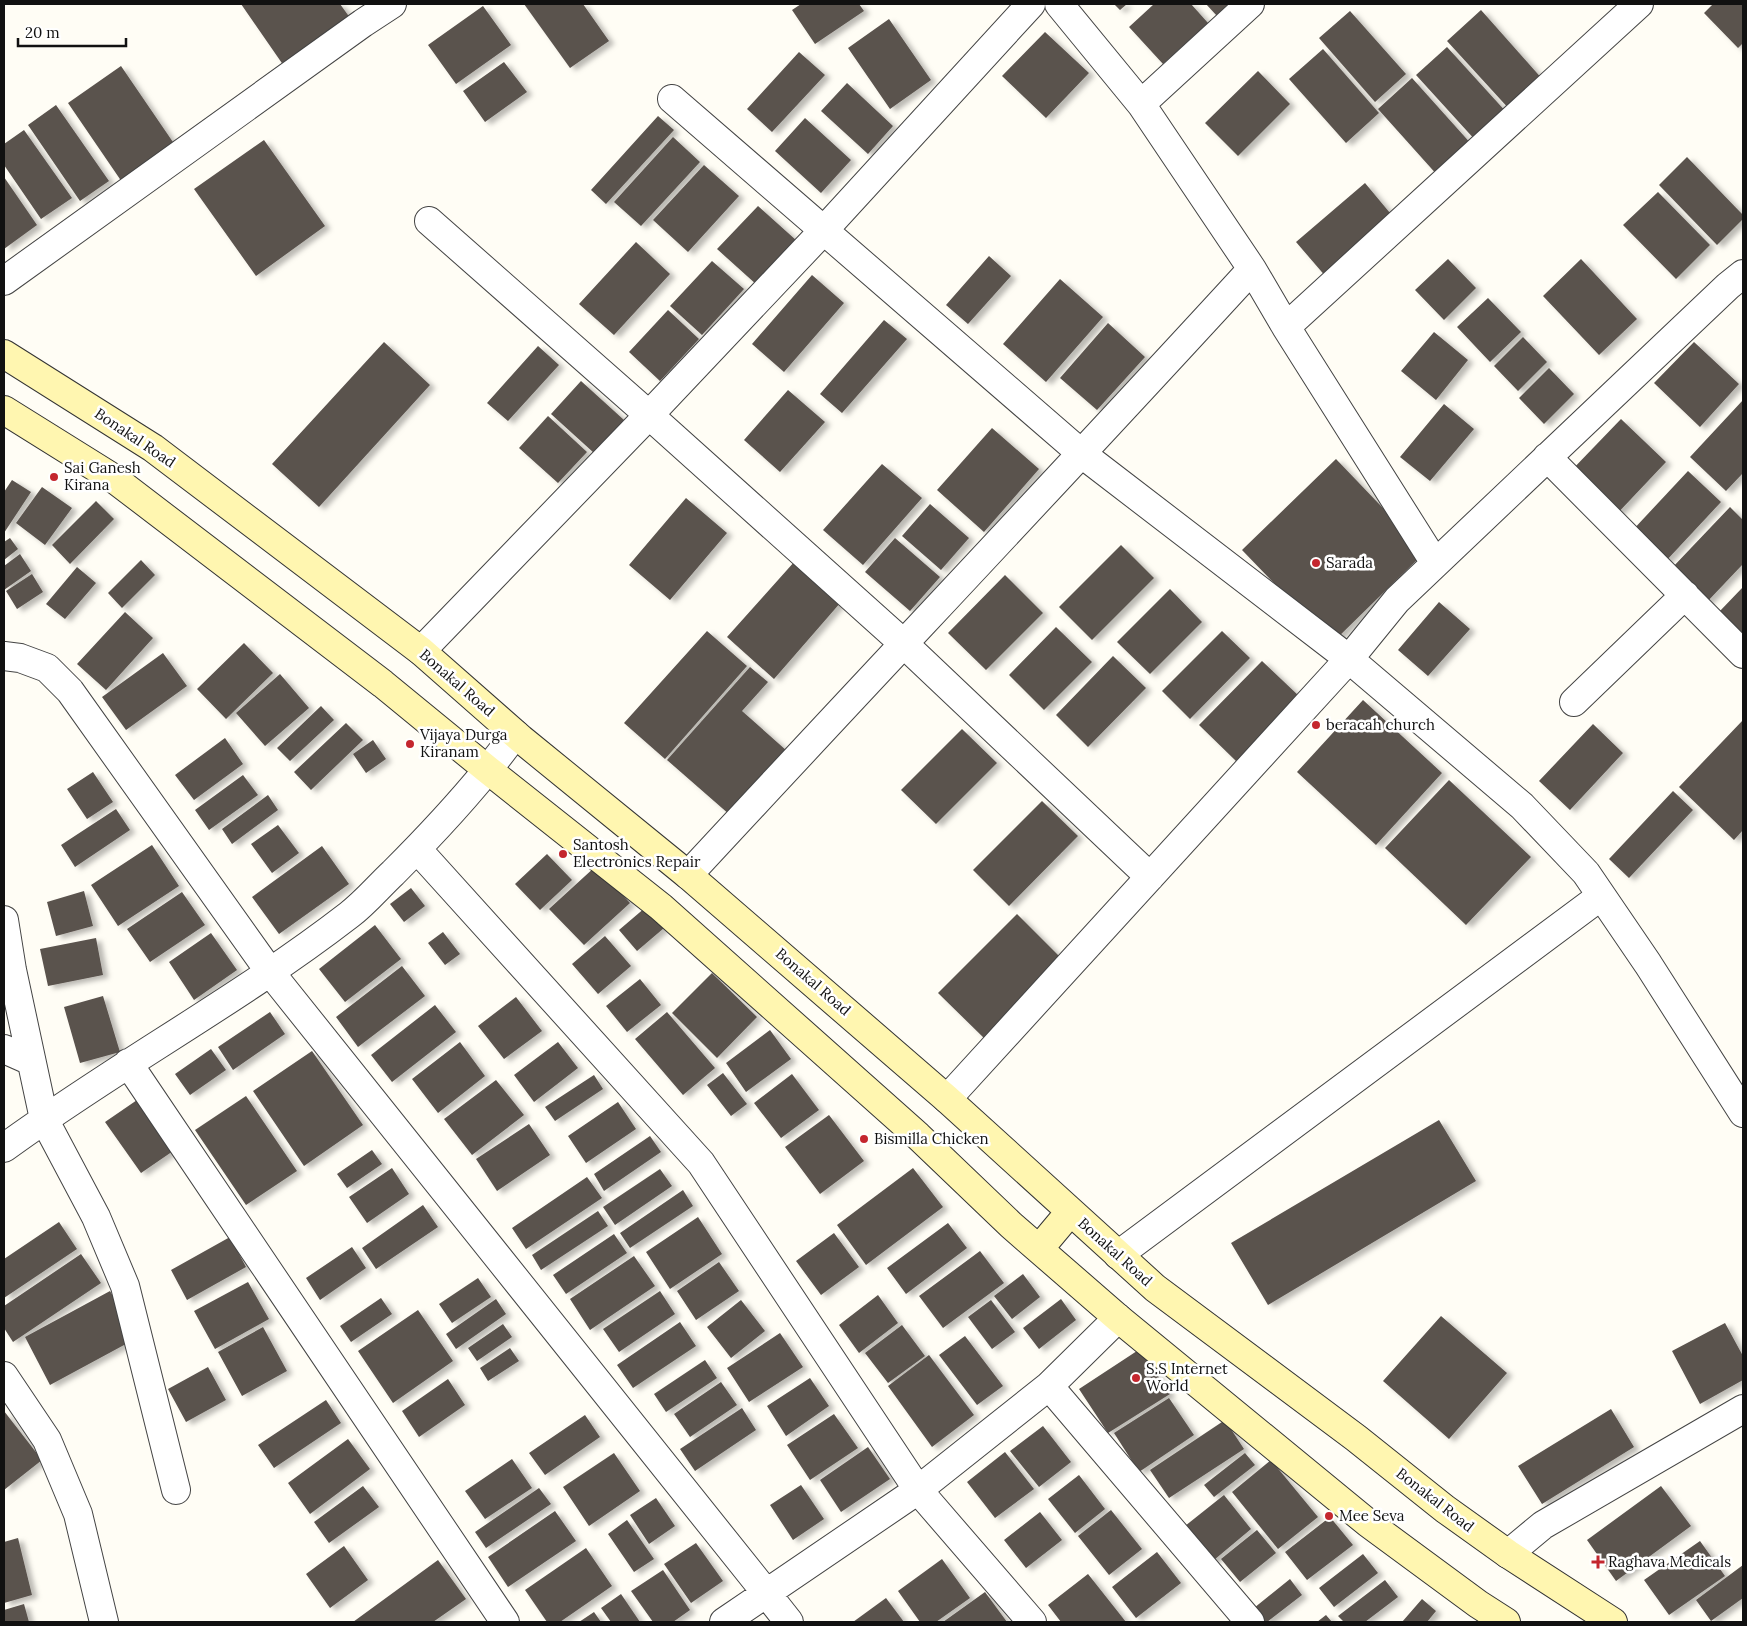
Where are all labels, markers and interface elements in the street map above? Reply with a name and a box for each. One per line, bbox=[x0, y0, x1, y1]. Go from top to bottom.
scale bar bbox=[18, 15, 125, 47]
text: 20 m bbox=[25, 23, 60, 42]
street label: Bonakal Road bbox=[91, 404, 179, 472]
place label: Sai Ganesh Kirana bbox=[64, 458, 141, 494]
marker: Sai Ganesh Kirana bbox=[48, 471, 60, 483]
place label: Sarada bbox=[1326, 553, 1373, 572]
marker: Sarada bbox=[1310, 557, 1322, 569]
street label: Bonakal Road bbox=[416, 645, 499, 721]
place label: beracah church bbox=[1326, 715, 1435, 734]
marker: beracah church bbox=[1310, 719, 1322, 731]
place label: Vijaya Durga Kiranam bbox=[419, 725, 508, 761]
marker: Vijaya Durga Kiranam bbox=[404, 738, 416, 750]
place label: Santosh Electronics Repair bbox=[573, 835, 701, 871]
marker: Santosh Electronics Repair bbox=[557, 848, 569, 860]
street label: Bonakal Road bbox=[772, 944, 855, 1020]
place label: Bismilla Chicken bbox=[874, 1129, 989, 1148]
marker: Bismilla Chicken bbox=[858, 1133, 870, 1145]
street label: Bonakal Road bbox=[1074, 1213, 1156, 1290]
place label: S.S Internet World bbox=[1146, 1359, 1228, 1395]
marker: S.S Internet World bbox=[1130, 1372, 1142, 1384]
street label: Bonakal Road bbox=[1393, 1463, 1478, 1536]
place label: Mee Seva bbox=[1339, 1506, 1405, 1525]
marker: Mee Seva bbox=[1323, 1510, 1335, 1522]
place label: Raghava Medicals bbox=[1608, 1552, 1731, 1571]
marker: Raghava Medicals bbox=[1592, 1556, 1604, 1568]

